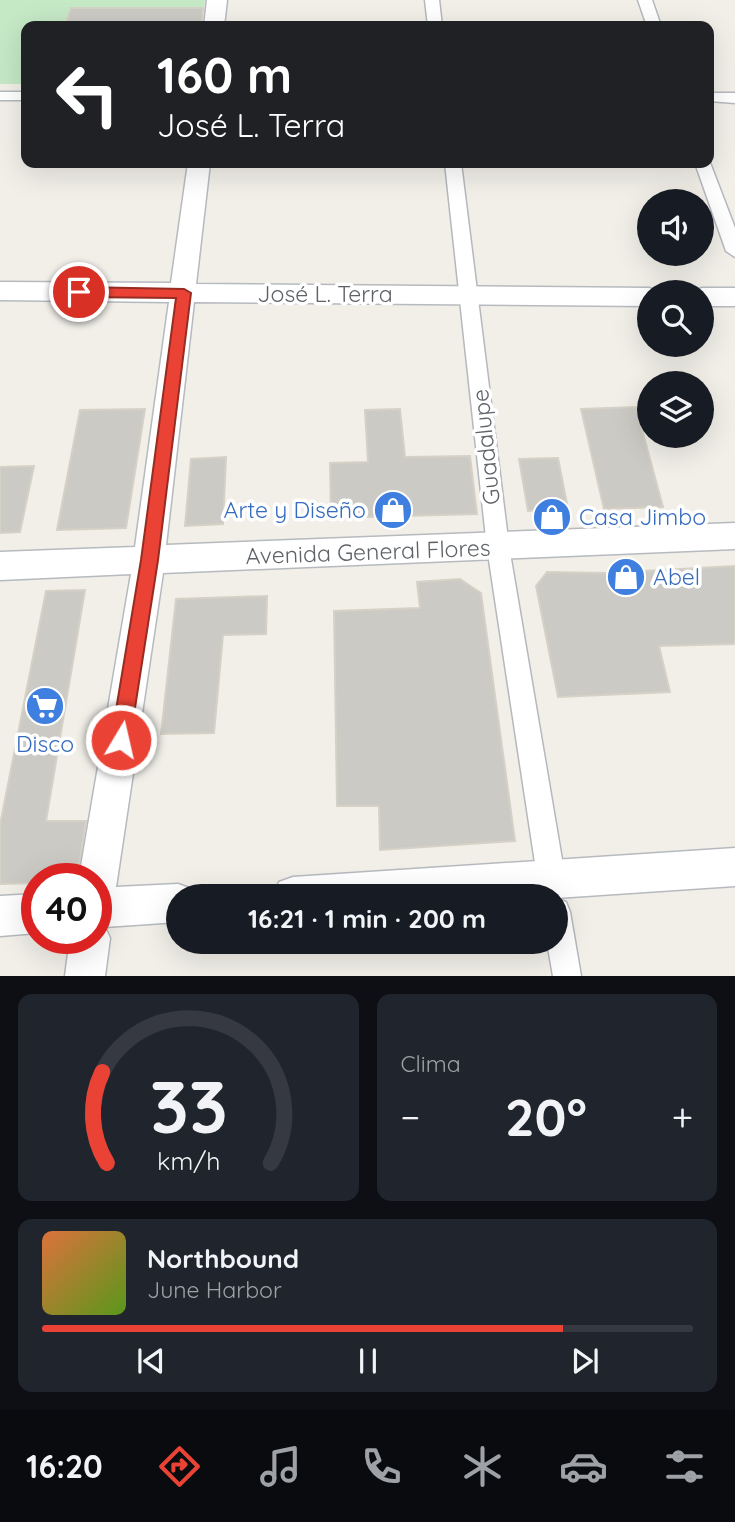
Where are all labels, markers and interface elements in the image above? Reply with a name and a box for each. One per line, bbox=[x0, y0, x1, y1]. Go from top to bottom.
text: 160 m bbox=[157, 44, 292, 105]
icon: left bbox=[42, 49, 133, 140]
text: José L. Terra bbox=[157, 105, 345, 145]
map controls bbox=[637, 189, 714, 448]
button: sound bbox=[637, 189, 714, 266]
pin bbox=[49, 262, 109, 322]
icon: arrive bbox=[60, 273, 98, 311]
street label: José L. Terra bbox=[257, 279, 393, 308]
button: search bbox=[637, 280, 714, 357]
button: layers bbox=[637, 371, 714, 448]
street label: Guadalupe bbox=[465, 388, 506, 506]
shop icon: Arte y Diseño bbox=[372, 489, 414, 531]
place label: Arte y Diseño bbox=[224, 495, 366, 524]
shop icon: Casa Jimbo bbox=[531, 496, 573, 538]
place label: Casa Jimbo bbox=[579, 502, 706, 531]
street label: Avenida General Flores bbox=[245, 533, 491, 570]
shop icon: Abel bbox=[605, 556, 647, 598]
place label: Abel bbox=[653, 562, 700, 591]
supermarket icon: Disco bbox=[24, 685, 66, 727]
position arrow bbox=[84, 703, 158, 777]
place label: Disco bbox=[16, 729, 74, 758]
speed limit sign: 40 bbox=[21, 863, 112, 954]
text: 16:21 · 1 min · 200 m bbox=[248, 902, 486, 935]
text: Clima bbox=[401, 1049, 461, 1078]
text: 33 bbox=[149, 1061, 227, 1152]
text: 20° bbox=[505, 1084, 587, 1149]
text: − bbox=[401, 1093, 420, 1141]
text: + bbox=[672, 1093, 693, 1141]
text: km/h bbox=[157, 1145, 220, 1176]
text: Northbound bbox=[147, 1242, 299, 1275]
text: June Harbor bbox=[147, 1275, 282, 1304]
icon: previous bbox=[132, 1342, 170, 1380]
icon: pause bbox=[349, 1342, 387, 1380]
icon: next bbox=[566, 1342, 604, 1380]
icon: directions bbox=[155, 1442, 204, 1491]
icon: music bbox=[256, 1442, 305, 1491]
icon: phone bbox=[357, 1442, 406, 1491]
icon: climate bbox=[458, 1442, 507, 1491]
icon: car bbox=[559, 1442, 608, 1491]
icon: filters bbox=[660, 1442, 709, 1491]
text: 16:20 bbox=[26, 1446, 103, 1486]

